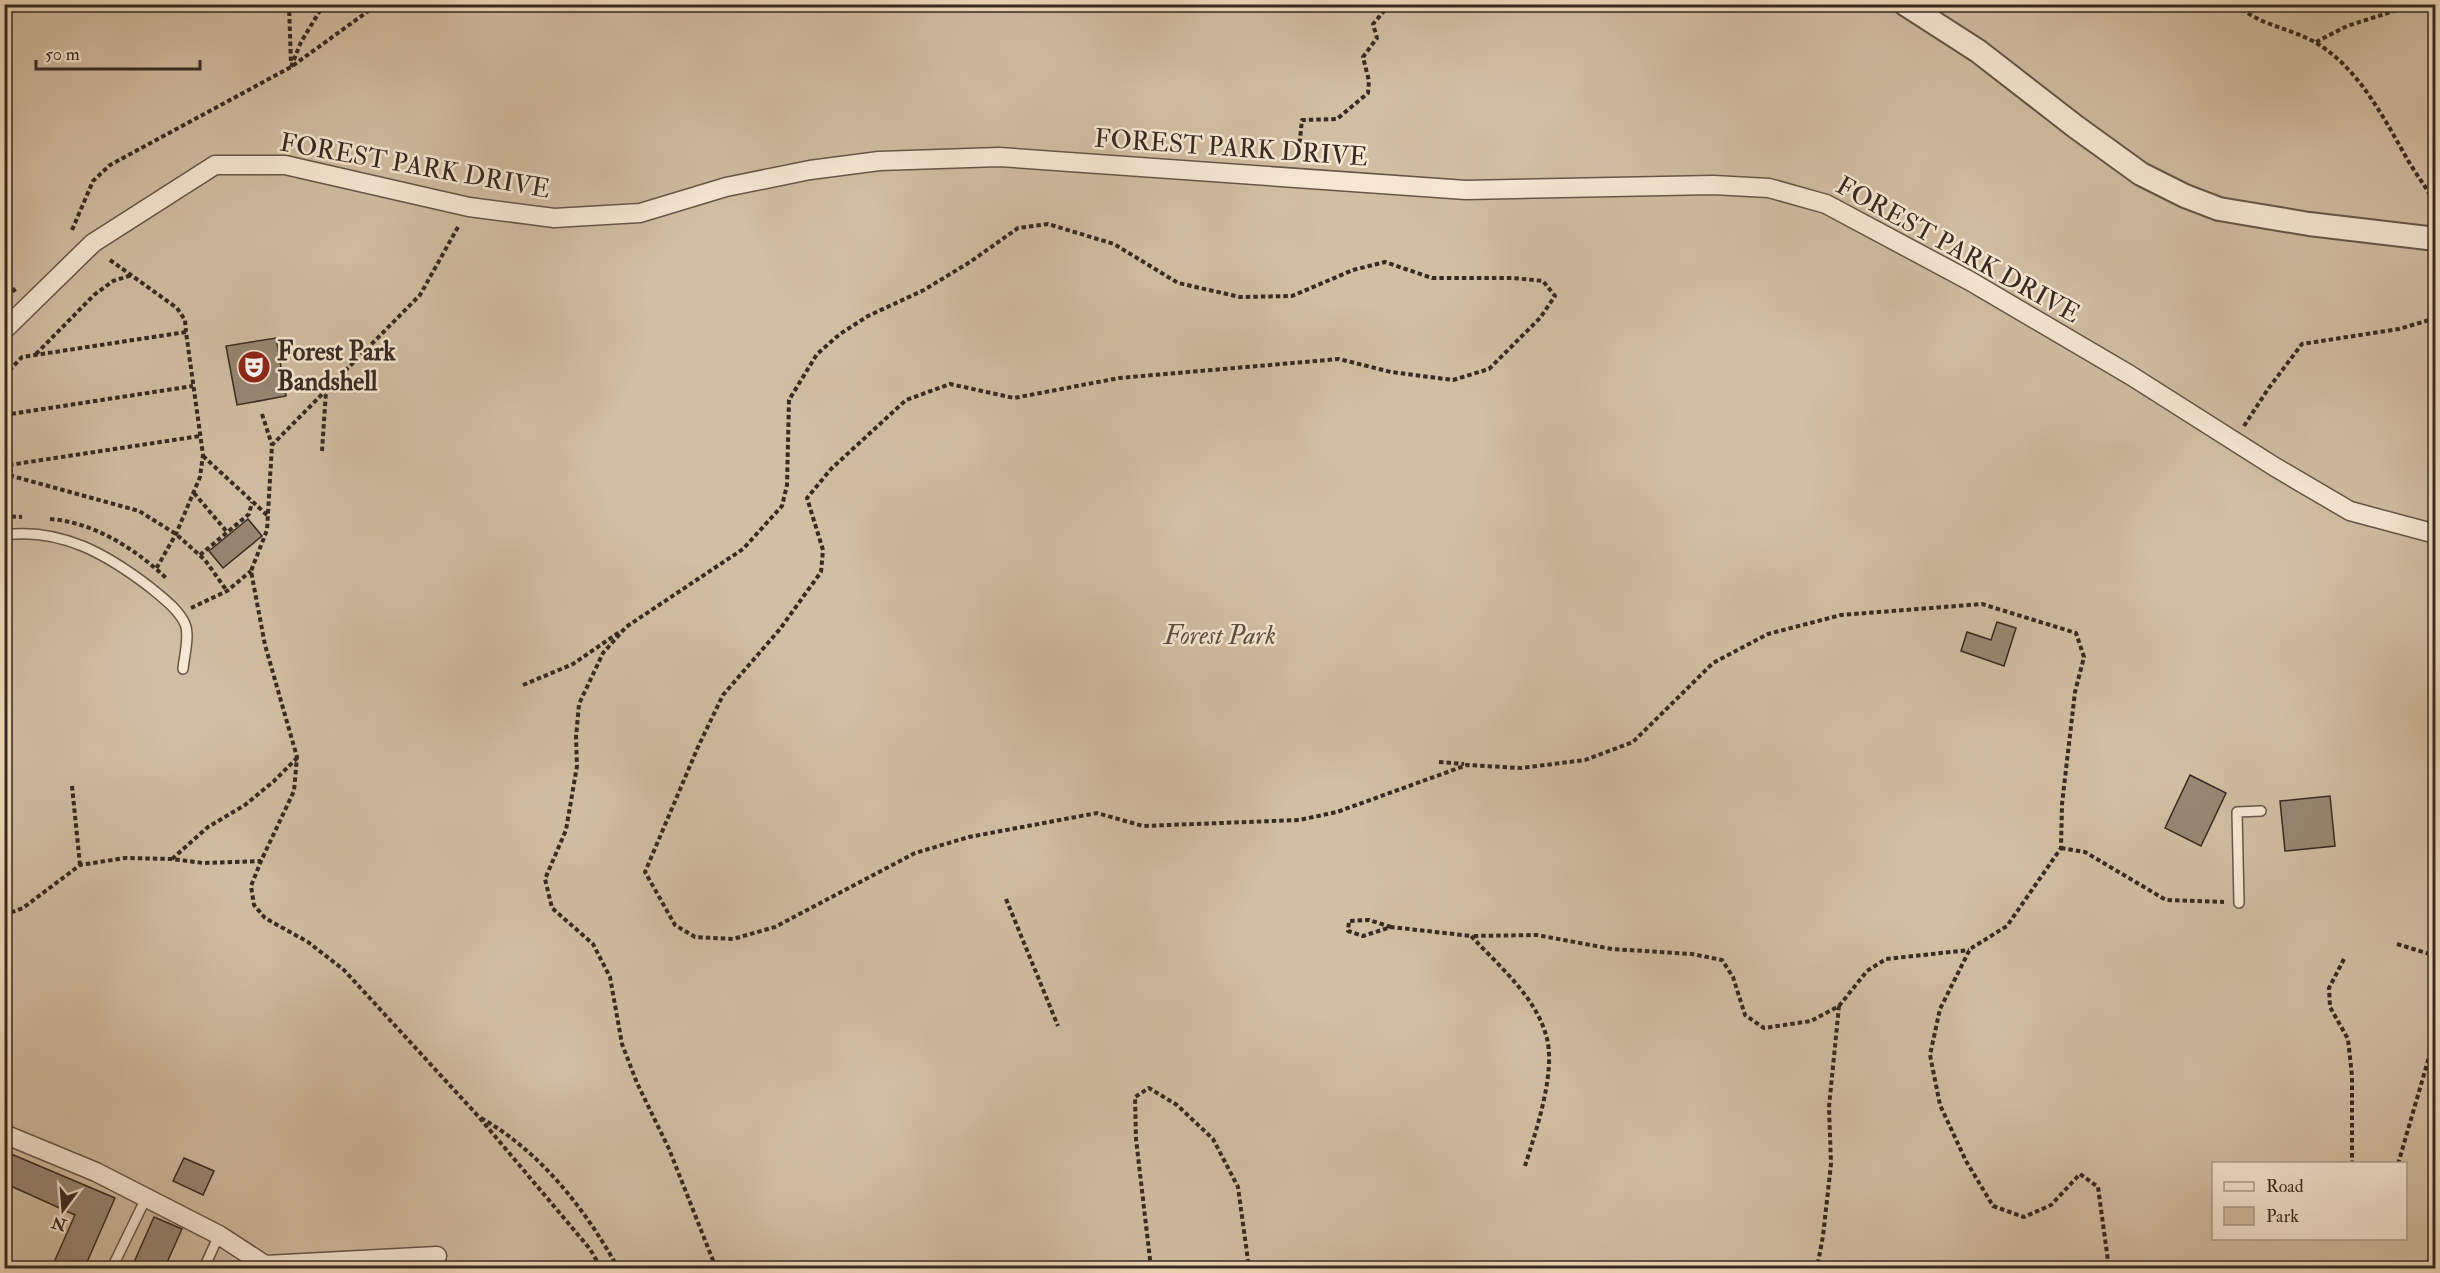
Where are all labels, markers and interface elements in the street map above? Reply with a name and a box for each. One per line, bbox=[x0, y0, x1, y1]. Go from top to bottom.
scale bar bbox=[36, 33, 200, 71]
text: 50 m bbox=[45, 43, 80, 66]
street label: FOREST PARK DRIVE bbox=[1093, 122, 1369, 174]
street label: FOREST PARK DRIVE bbox=[277, 126, 553, 206]
street label: FOREST PARK DRIVE bbox=[1830, 170, 2086, 330]
place label: Forest Park Bandshell bbox=[277, 336, 396, 398]
theatre icon: Forest Park Bandshell bbox=[236, 349, 272, 385]
park label: Forest Park bbox=[1162, 620, 1276, 652]
legend bbox=[2212, 1162, 2407, 1240]
text: Road bbox=[2266, 1175, 2304, 1198]
north arrow bbox=[33, 1180, 93, 1240]
text: Park bbox=[2266, 1205, 2299, 1228]
text: N bbox=[49, 1212, 70, 1235]

